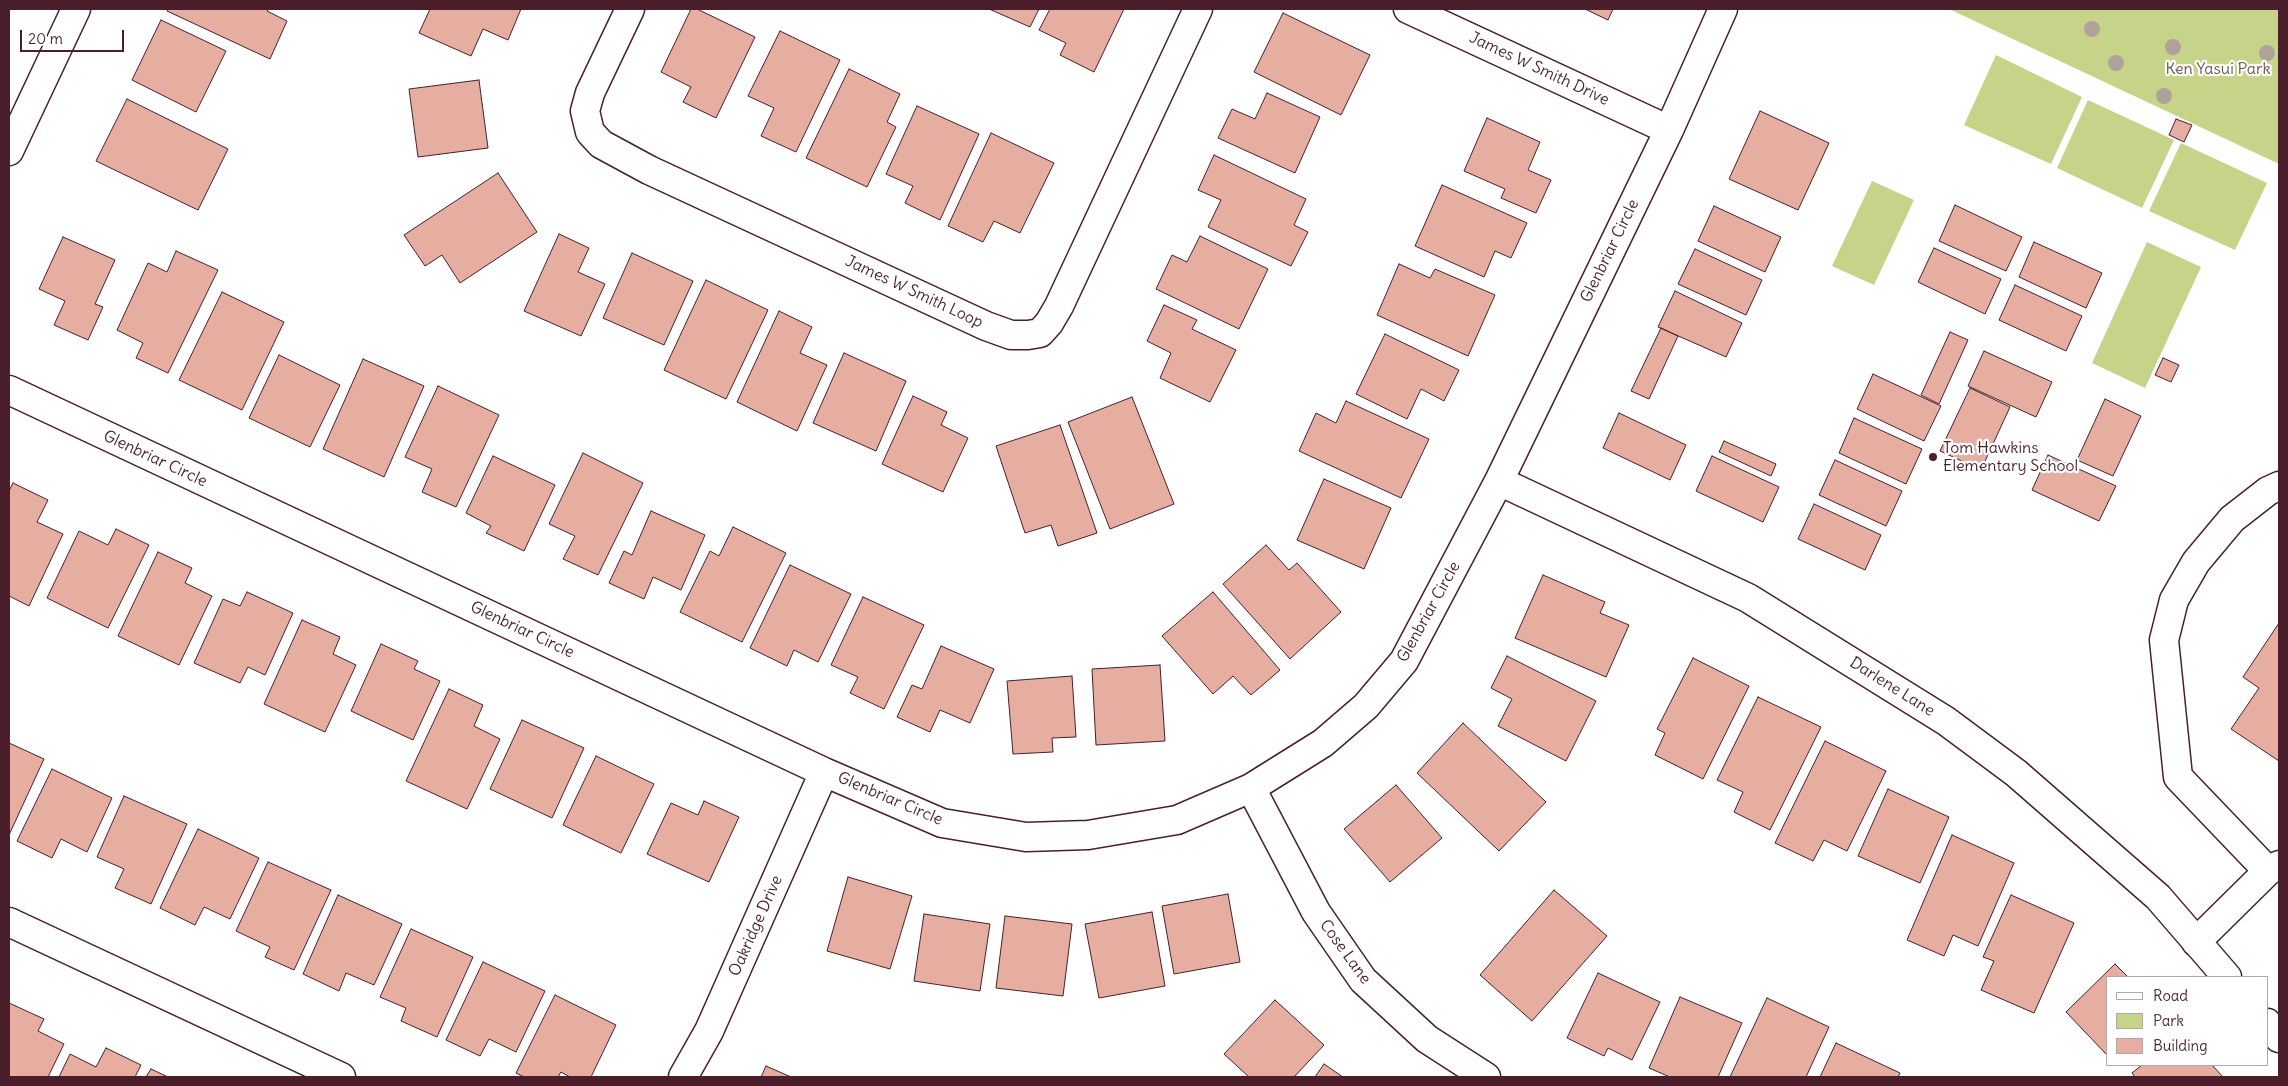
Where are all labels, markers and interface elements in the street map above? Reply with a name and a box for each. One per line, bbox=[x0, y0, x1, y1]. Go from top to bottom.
scale bar bbox=[22, 20, 126, 52]
street label: James W Smith Drive bbox=[1466, 28, 1612, 110]
text: 20 m bbox=[28, 29, 63, 48]
park label: Ken Yasui Park bbox=[2165, 59, 2271, 79]
street label: Glenbriar Circle bbox=[1577, 196, 1643, 306]
street label: James W Smith Loop bbox=[842, 252, 986, 332]
street label: Glenbriar Circle bbox=[100, 427, 210, 491]
place label: Tom Hawkins Elementary School bbox=[1943, 438, 2078, 476]
marker: Tom Hawkins Elementary School bbox=[1927, 451, 1939, 463]
street label: Glenbriar Circle bbox=[1393, 558, 1465, 666]
street label: Glenbriar Circle bbox=[467, 598, 577, 662]
street label: Darlene Lane bbox=[1846, 653, 1938, 721]
street label: Glenbriar Circle bbox=[835, 768, 945, 830]
street label: Oakridge Drive bbox=[725, 873, 787, 979]
street label: Cose Lane bbox=[1315, 916, 1375, 988]
legend bbox=[2106, 976, 2268, 1066]
text: Road bbox=[2153, 986, 2188, 1005]
text: Park bbox=[2153, 1011, 2184, 1030]
text: Building bbox=[2153, 1036, 2208, 1055]

